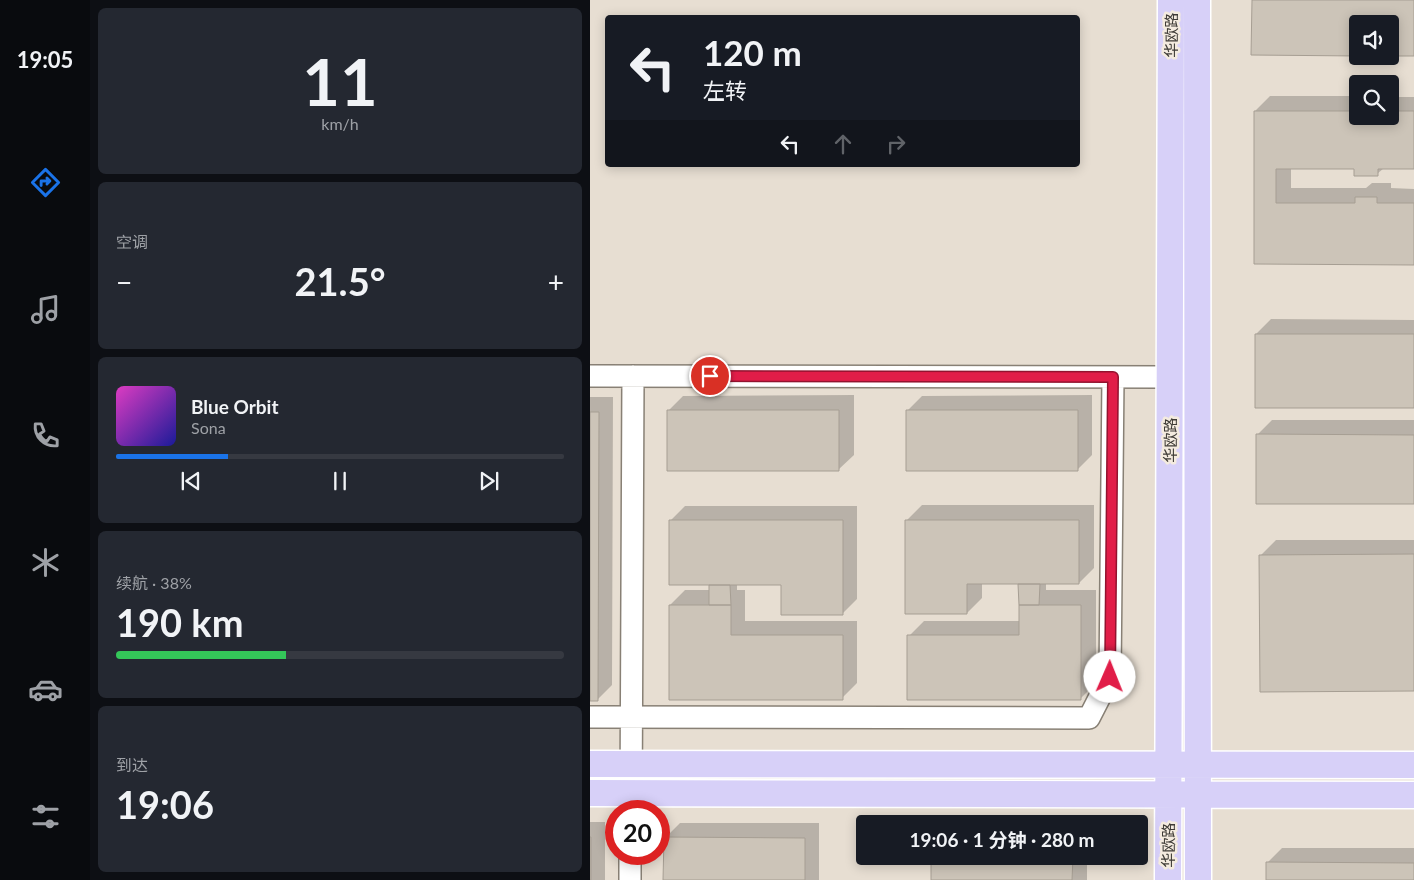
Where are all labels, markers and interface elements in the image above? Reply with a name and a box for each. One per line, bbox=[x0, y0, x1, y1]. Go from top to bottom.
street label: 华欧路 bbox=[1162, 12, 1180, 58]
map controls bbox=[1349, 15, 1399, 125]
button: sound bbox=[1349, 15, 1399, 65]
text: 120 m bbox=[703, 31, 802, 73]
icon: left bbox=[620, 35, 685, 100]
text: 11 bbox=[302, 42, 378, 120]
text: 19:05 bbox=[17, 46, 73, 73]
button: search bbox=[1349, 75, 1399, 125]
text: 左转 bbox=[703, 77, 747, 104]
text: km/h bbox=[321, 114, 359, 133]
icon: left bbox=[776, 130, 804, 158]
icon: ahead bbox=[829, 130, 857, 158]
icon: right bbox=[882, 130, 910, 158]
icon: directions bbox=[28, 165, 63, 200]
text: 空调 bbox=[116, 232, 148, 251]
text: 21.5° bbox=[295, 258, 385, 304]
text: − bbox=[116, 265, 132, 299]
text: + bbox=[548, 265, 564, 299]
icon: music bbox=[28, 292, 63, 327]
pin bbox=[689, 355, 731, 397]
icon: arrive bbox=[696, 362, 724, 390]
text: Blue Orbit bbox=[191, 395, 279, 418]
street label: 华欧路 bbox=[1161, 417, 1179, 463]
icon: phone bbox=[28, 418, 63, 453]
text: Sona bbox=[191, 418, 226, 437]
icon: previous bbox=[177, 467, 205, 495]
icon: pause bbox=[326, 467, 354, 495]
icon: next bbox=[475, 467, 503, 495]
icon: climate bbox=[28, 545, 63, 580]
text: 续航 · 38% bbox=[116, 573, 192, 592]
text: 190 km bbox=[116, 599, 244, 645]
position arrow bbox=[1083, 650, 1135, 702]
icon: car bbox=[28, 672, 63, 707]
text: 到达 bbox=[116, 755, 148, 774]
text: 19:06 bbox=[116, 781, 214, 827]
icon: filters bbox=[28, 799, 63, 834]
speed limit sign: 20 bbox=[605, 800, 670, 865]
street label: 华欧路 bbox=[1159, 822, 1177, 868]
text: 19:06 · 1 分钟 · 280 m bbox=[909, 828, 1095, 851]

